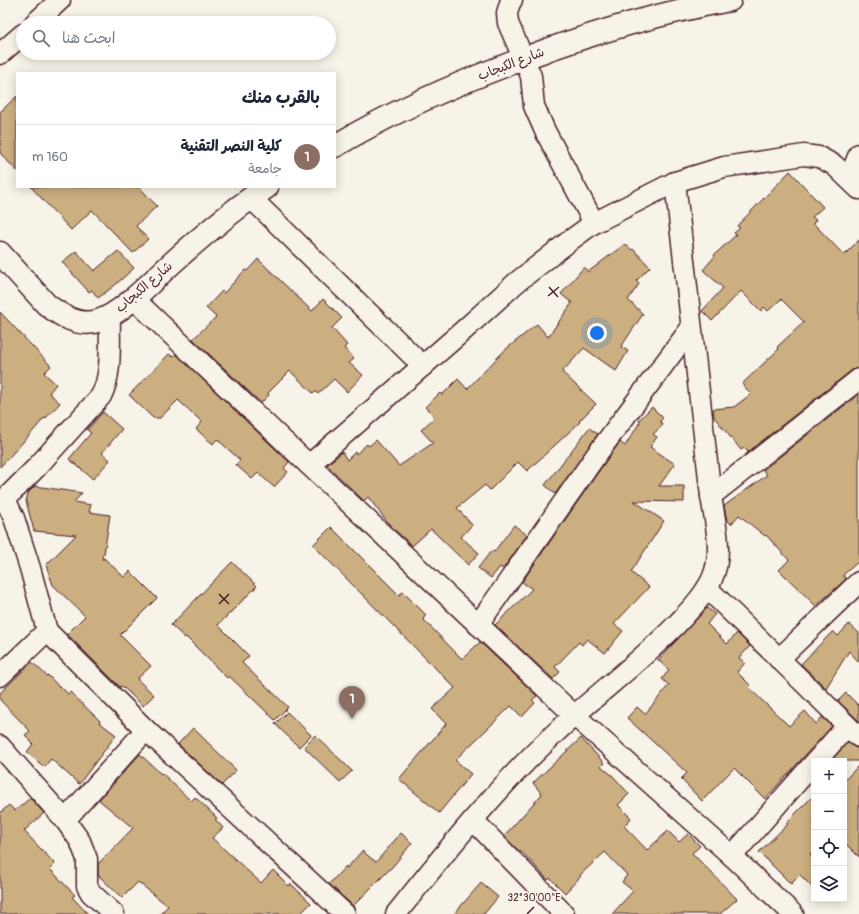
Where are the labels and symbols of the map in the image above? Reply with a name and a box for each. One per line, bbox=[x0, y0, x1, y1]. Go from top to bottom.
street label: شارع الكبجاب bbox=[475, 44, 547, 85]
street label: شارع الكبجاب bbox=[112, 258, 176, 317]
your location bbox=[587, 323, 607, 343]
pin: 1 bbox=[339, 686, 365, 719]
text: 32°30'00"E bbox=[508, 892, 560, 904]

